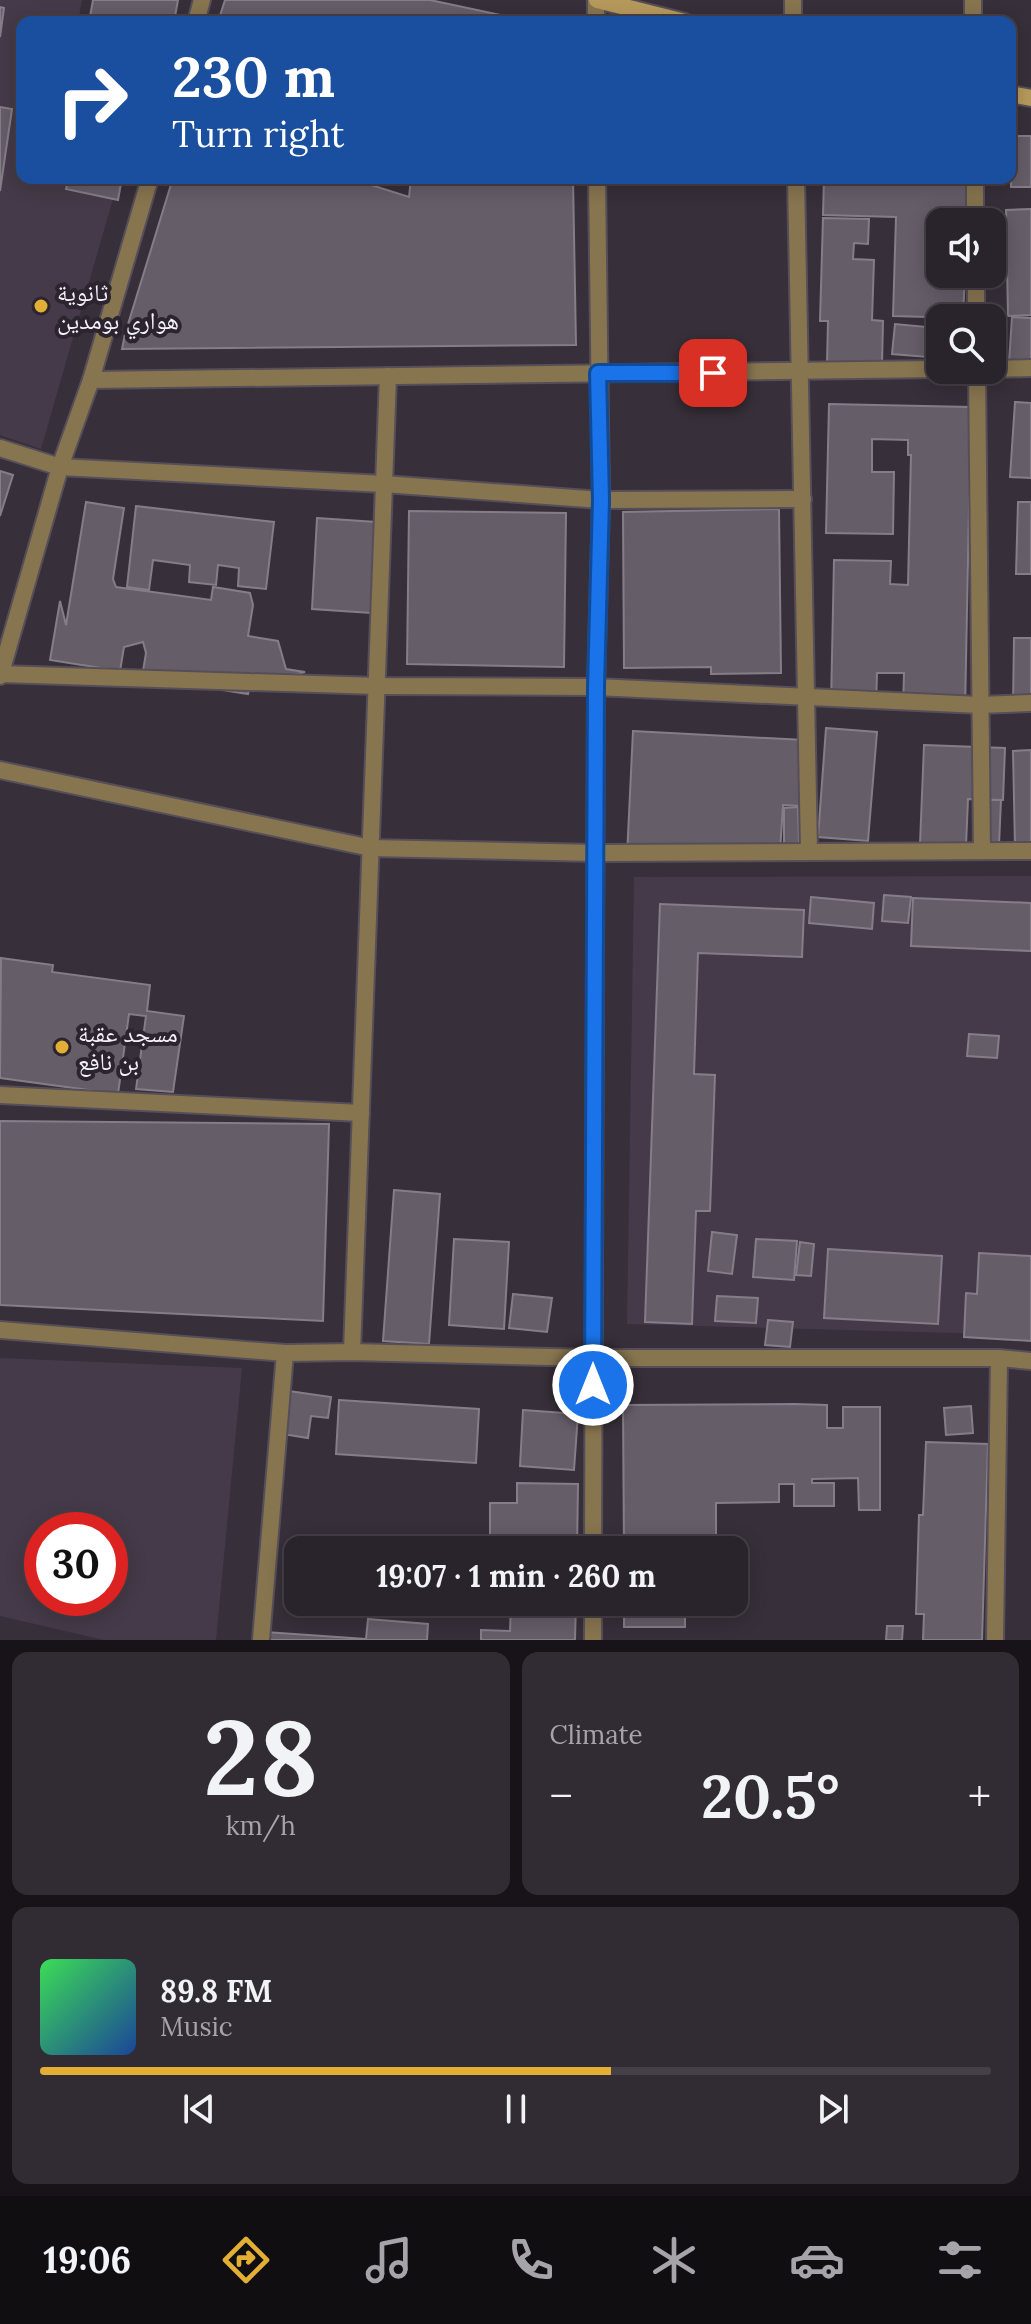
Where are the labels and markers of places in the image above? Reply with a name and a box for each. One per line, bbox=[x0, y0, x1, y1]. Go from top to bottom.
place label: ثانوية هواري بومدين bbox=[57, 277, 179, 340]
marker: ثانوية هواري بومدين bbox=[32, 297, 50, 315]
pin bbox=[679, 339, 747, 407]
place label: مسجد عقبة بن نافع bbox=[78, 1018, 178, 1077]
marker: مسجد عقبة بن نافع bbox=[53, 1038, 71, 1056]

